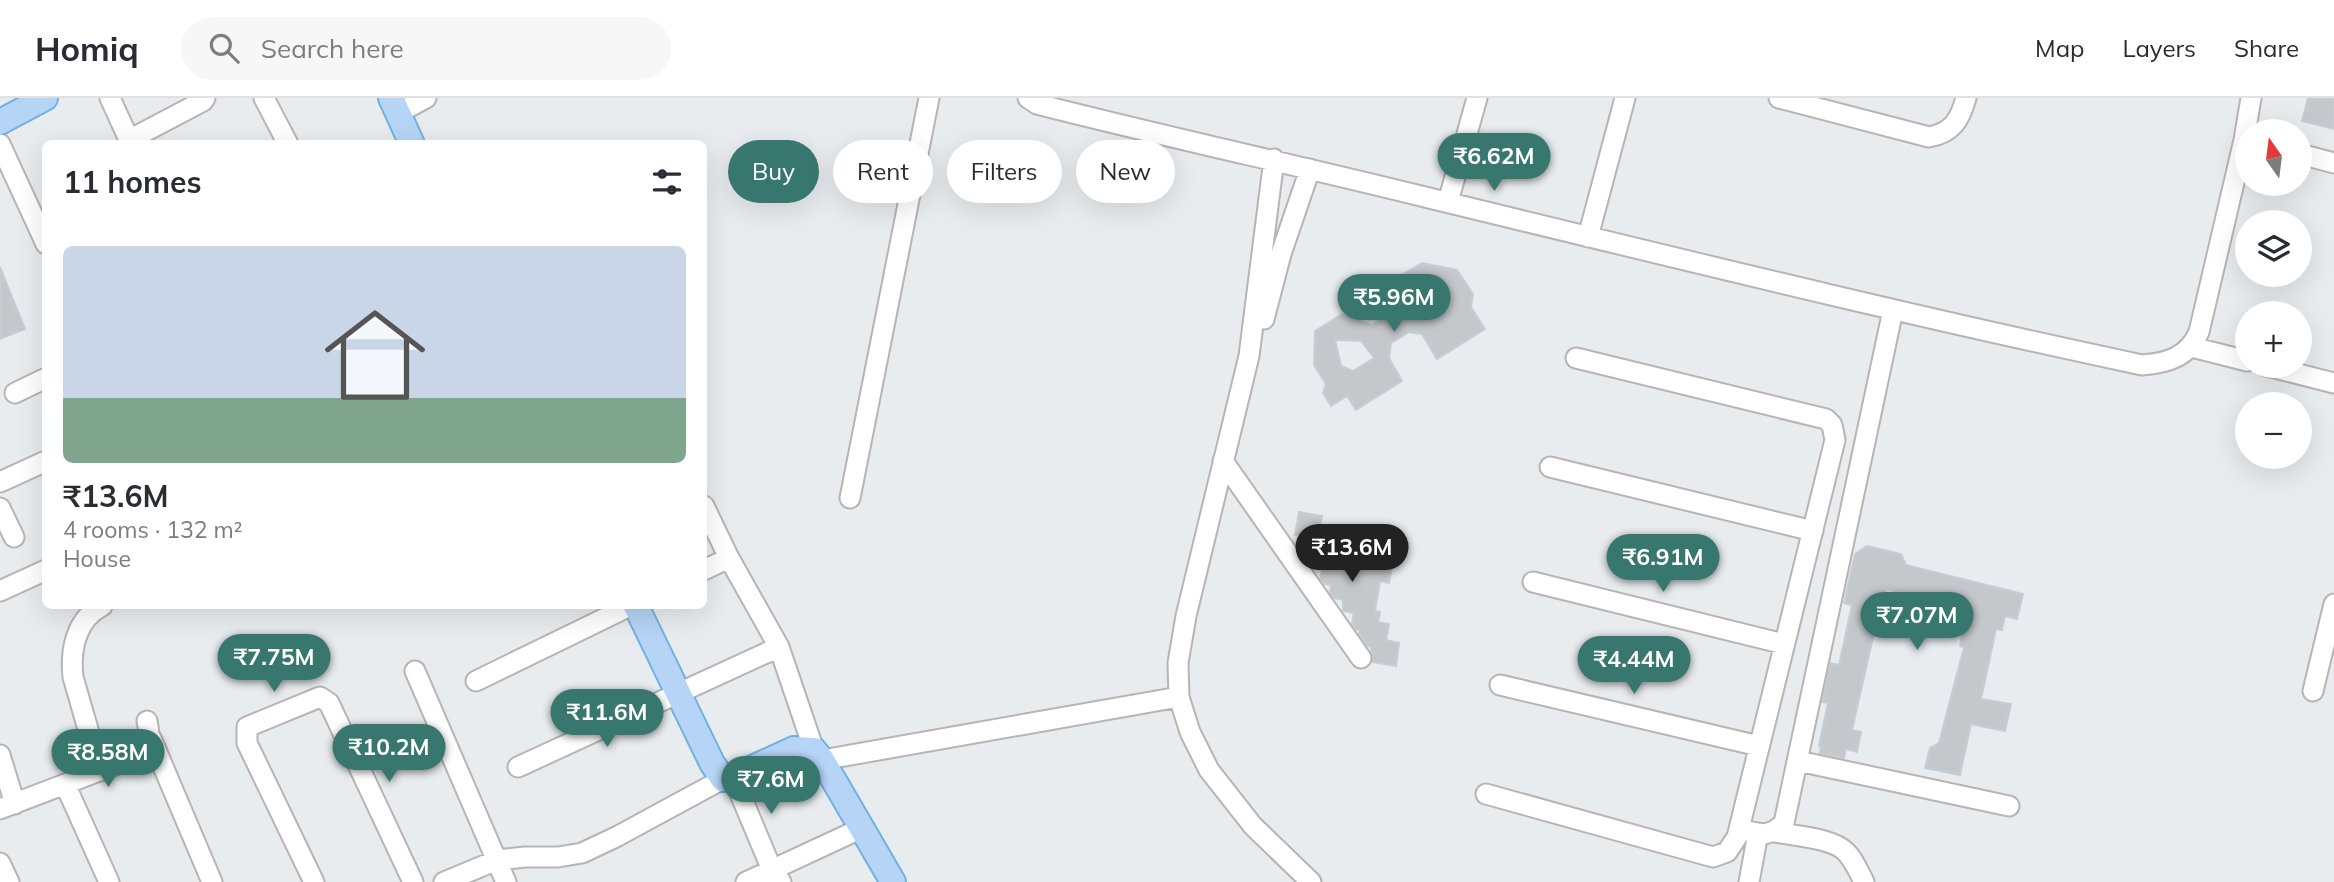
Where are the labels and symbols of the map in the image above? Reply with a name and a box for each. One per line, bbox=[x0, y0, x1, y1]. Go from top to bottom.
north arrow bbox=[2235, 119, 2312, 196]
pin: ₹6.62M bbox=[1437, 134, 1551, 193]
pin: ₹5.96M bbox=[1337, 274, 1451, 334]
pin: ₹13.6M bbox=[1295, 524, 1409, 584]
pin: ₹6.91M bbox=[1606, 534, 1720, 594]
pin: ₹7.07M bbox=[1860, 592, 1974, 652]
pin: ₹7.75M bbox=[217, 634, 331, 694]
pin: ₹4.44M bbox=[1577, 636, 1691, 696]
pin: ₹11.6M bbox=[550, 690, 664, 749]
pin: ₹10.2M bbox=[332, 724, 446, 784]
pin: ₹8.58M bbox=[51, 730, 165, 789]
pin: ₹7.6M bbox=[722, 756, 820, 816]

